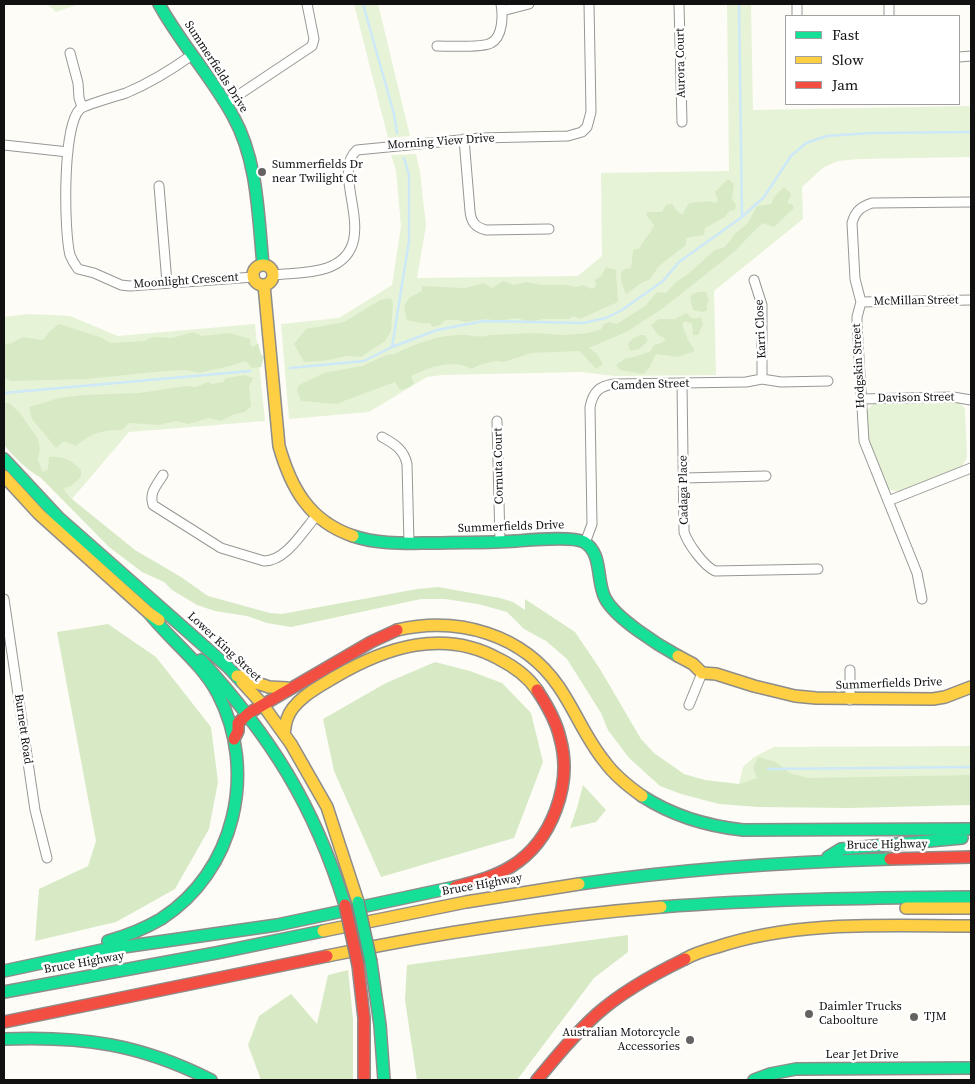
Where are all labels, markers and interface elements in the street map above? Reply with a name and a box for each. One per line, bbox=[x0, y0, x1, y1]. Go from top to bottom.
legend bbox=[785, 15, 960, 105]
street label: Summerfields Drive bbox=[181, 18, 251, 116]
text: Fast bbox=[832, 24, 859, 45]
street label: Aurora Court bbox=[673, 28, 689, 98]
text: Slow bbox=[832, 49, 864, 70]
text: Jam bbox=[832, 74, 858, 95]
street label: Morning View Drive bbox=[387, 131, 495, 153]
place label: Summerfields Dr near Twilight Ct bbox=[272, 158, 363, 186]
marker: Summerfields Dr near Twilight Ct bbox=[256, 166, 268, 178]
street label: Moonlight Crescent bbox=[133, 270, 239, 292]
street label: McMillan Street bbox=[873, 293, 959, 309]
street label: Karri Close bbox=[752, 299, 770, 359]
street label: Hodgskin Street bbox=[850, 323, 868, 409]
street label: Camden Street bbox=[611, 376, 689, 394]
street label: Davison Street bbox=[877, 390, 955, 406]
street label: Cornuta Court bbox=[491, 428, 507, 504]
street label: Cadaga Place bbox=[676, 455, 692, 525]
street label: Summerfields Drive bbox=[458, 518, 564, 536]
street label: Lower King Street bbox=[184, 609, 264, 685]
street label: Summerfields Drive bbox=[836, 675, 942, 693]
street label: Burnett Road bbox=[11, 693, 35, 765]
street label: Bruce Highway bbox=[846, 837, 928, 853]
street label: Bruce Highway bbox=[441, 871, 523, 899]
street label: Bruce Highway bbox=[43, 949, 125, 977]
place label: Daimler Trucks Caboolture bbox=[819, 1000, 902, 1028]
marker: Daimler Trucks Caboolture bbox=[803, 1008, 815, 1020]
place label: TJM bbox=[924, 1010, 947, 1024]
marker: TJM bbox=[908, 1011, 920, 1023]
place label: Australian Motorcycle Accessories bbox=[562, 1026, 680, 1054]
marker: Australian Motorcycle Accessories bbox=[684, 1034, 696, 1046]
street label: Lear Jet Drive bbox=[825, 1048, 899, 1062]

